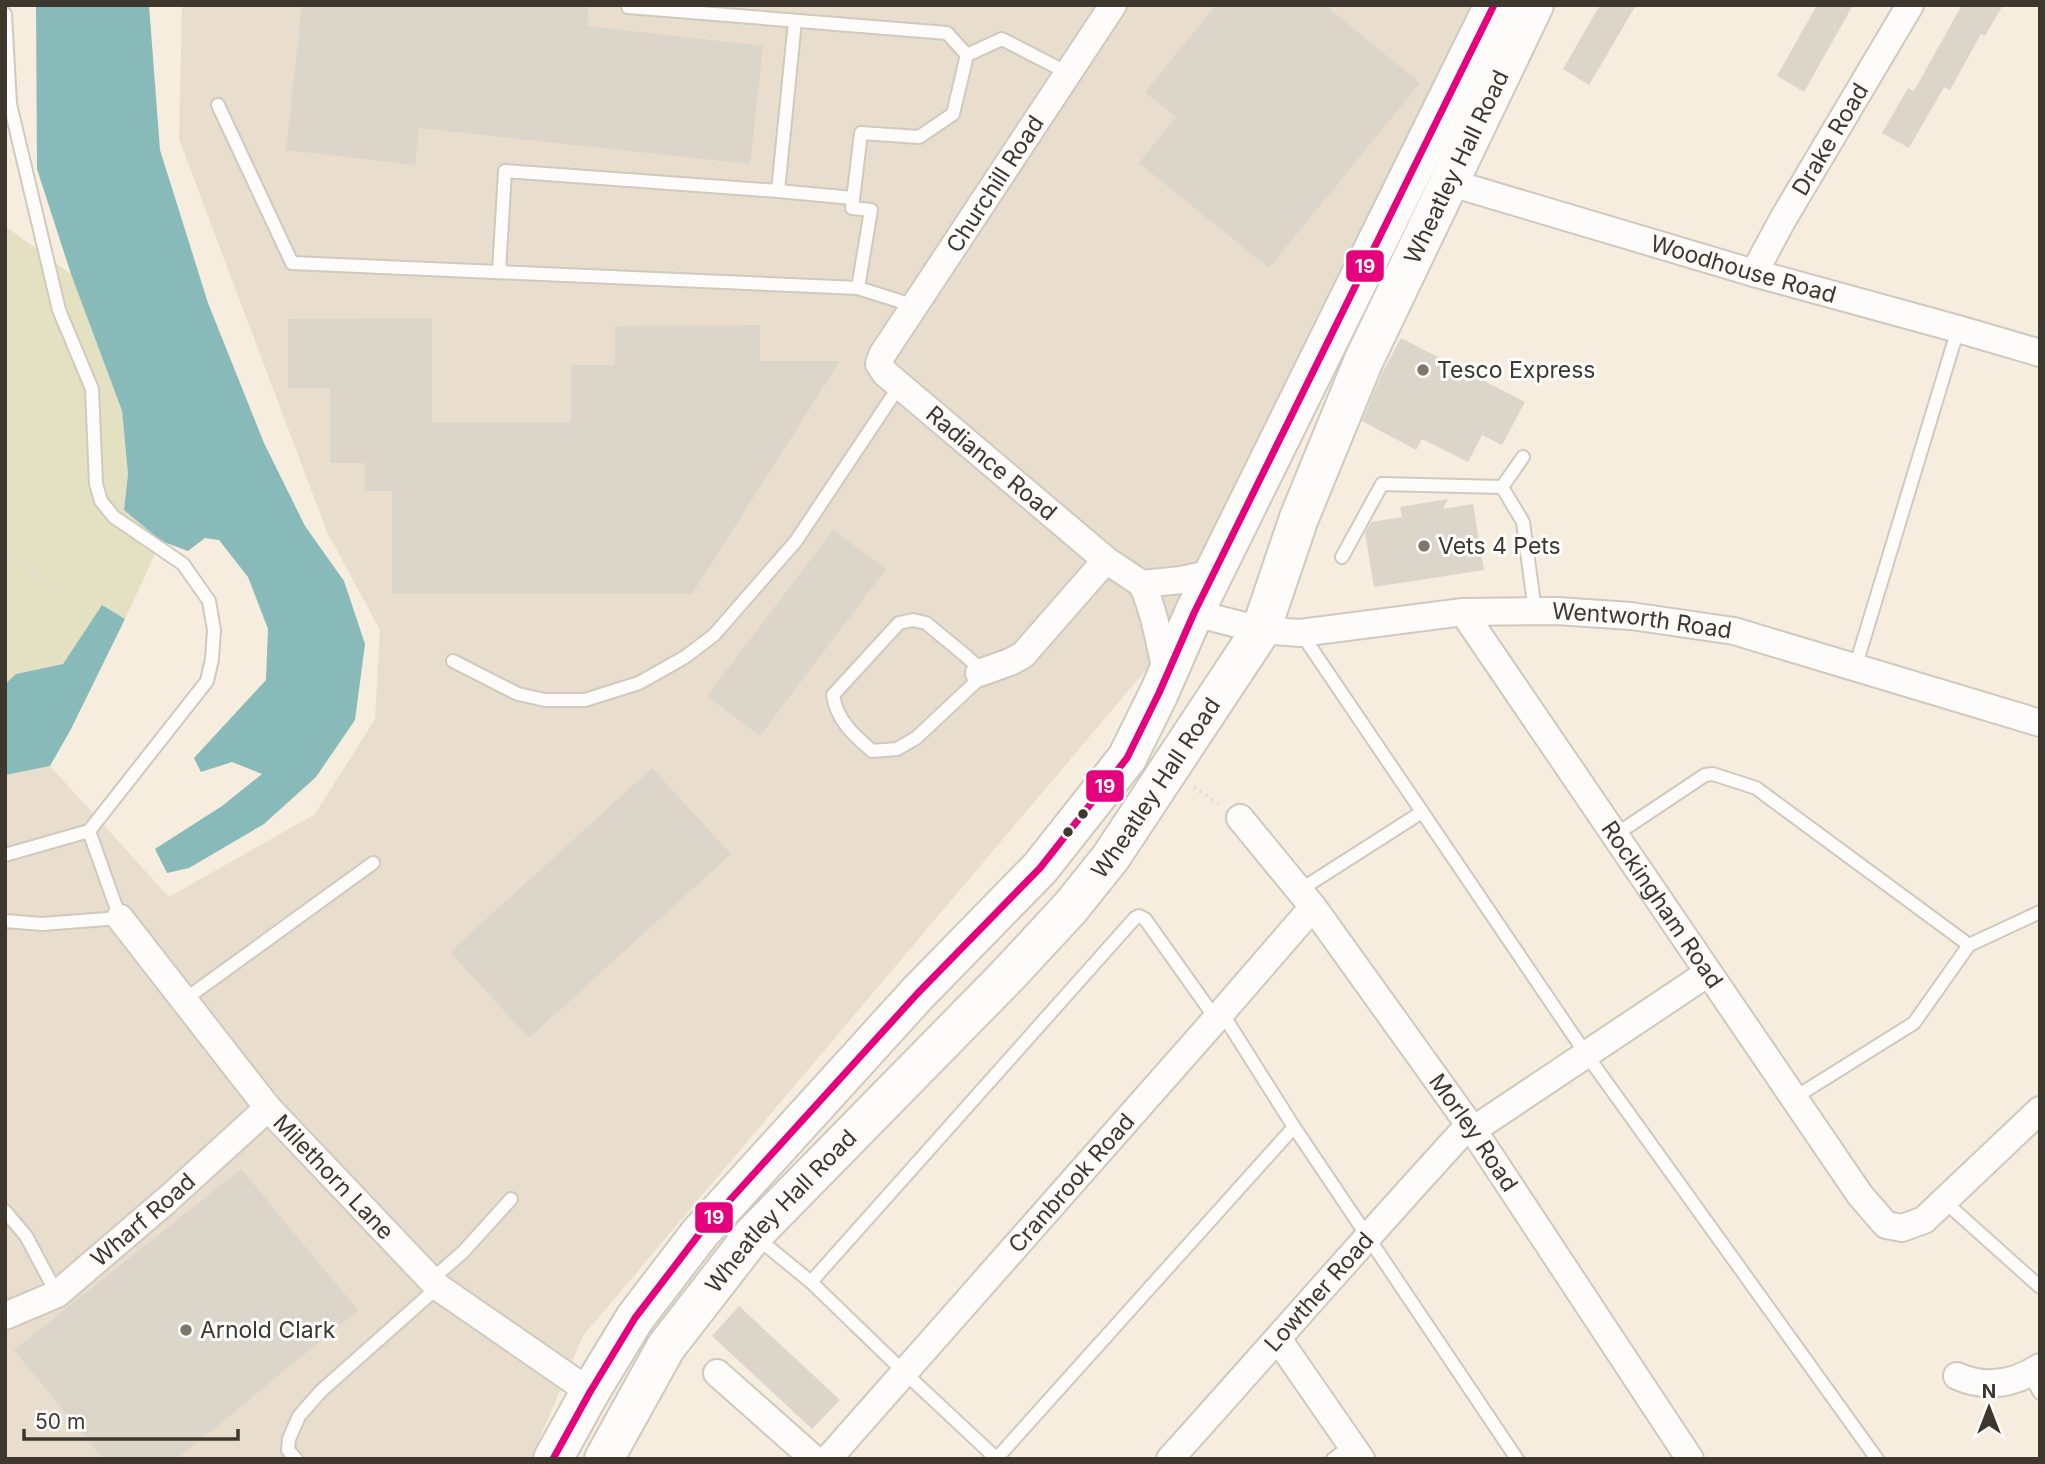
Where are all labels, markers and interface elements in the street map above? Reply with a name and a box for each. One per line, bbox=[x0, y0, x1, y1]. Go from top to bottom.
street label: Wheatley Hall Road bbox=[1398, 66, 1515, 268]
street label: Drake Road bbox=[1786, 78, 1874, 200]
street label: Churchill Road bbox=[940, 110, 1050, 258]
street label: Woodhouse Road bbox=[1647, 229, 1839, 309]
line badge: 19 bbox=[1345, 249, 1385, 283]
text: 19 bbox=[1355, 255, 1375, 278]
place label: Tesco Express bbox=[1437, 356, 1595, 384]
marker: Tesco Express bbox=[1415, 362, 1431, 378]
street label: Radiance Road bbox=[920, 400, 1062, 526]
place label: Vets 4 Pets bbox=[1438, 532, 1561, 560]
marker: Vets 4 Pets bbox=[1416, 538, 1432, 554]
street label: Wentworth Road bbox=[1551, 597, 1734, 644]
street label: Wheatley Hall Road bbox=[1085, 692, 1226, 884]
line badge: 19 bbox=[1085, 769, 1125, 803]
text: 19 bbox=[1095, 775, 1115, 798]
unlabelled marker bbox=[1076, 807, 1090, 821]
street label: Rockingham Road bbox=[1596, 816, 1729, 993]
unlabelled marker bbox=[1061, 825, 1075, 839]
street label: Morley Road bbox=[1423, 1068, 1524, 1197]
street label: Cranbrook Road bbox=[1003, 1108, 1140, 1258]
street label: Milethorn Lane bbox=[267, 1109, 400, 1245]
street label: Wheatley Hall Road bbox=[699, 1124, 862, 1299]
street label: Wharf Road bbox=[85, 1167, 201, 1273]
line badge: 19 bbox=[694, 1201, 734, 1234]
text: 19 bbox=[704, 1206, 724, 1229]
street label: Lowther Road bbox=[1259, 1226, 1379, 1357]
place label: Arnold Clark bbox=[200, 1316, 336, 1344]
marker: Arnold Clark bbox=[178, 1322, 194, 1338]
north arrow bbox=[1954, 1373, 2024, 1443]
text: N bbox=[1982, 1380, 1996, 1403]
scale bar bbox=[24, 1398, 238, 1442]
text: 50 m bbox=[35, 1409, 85, 1434]

